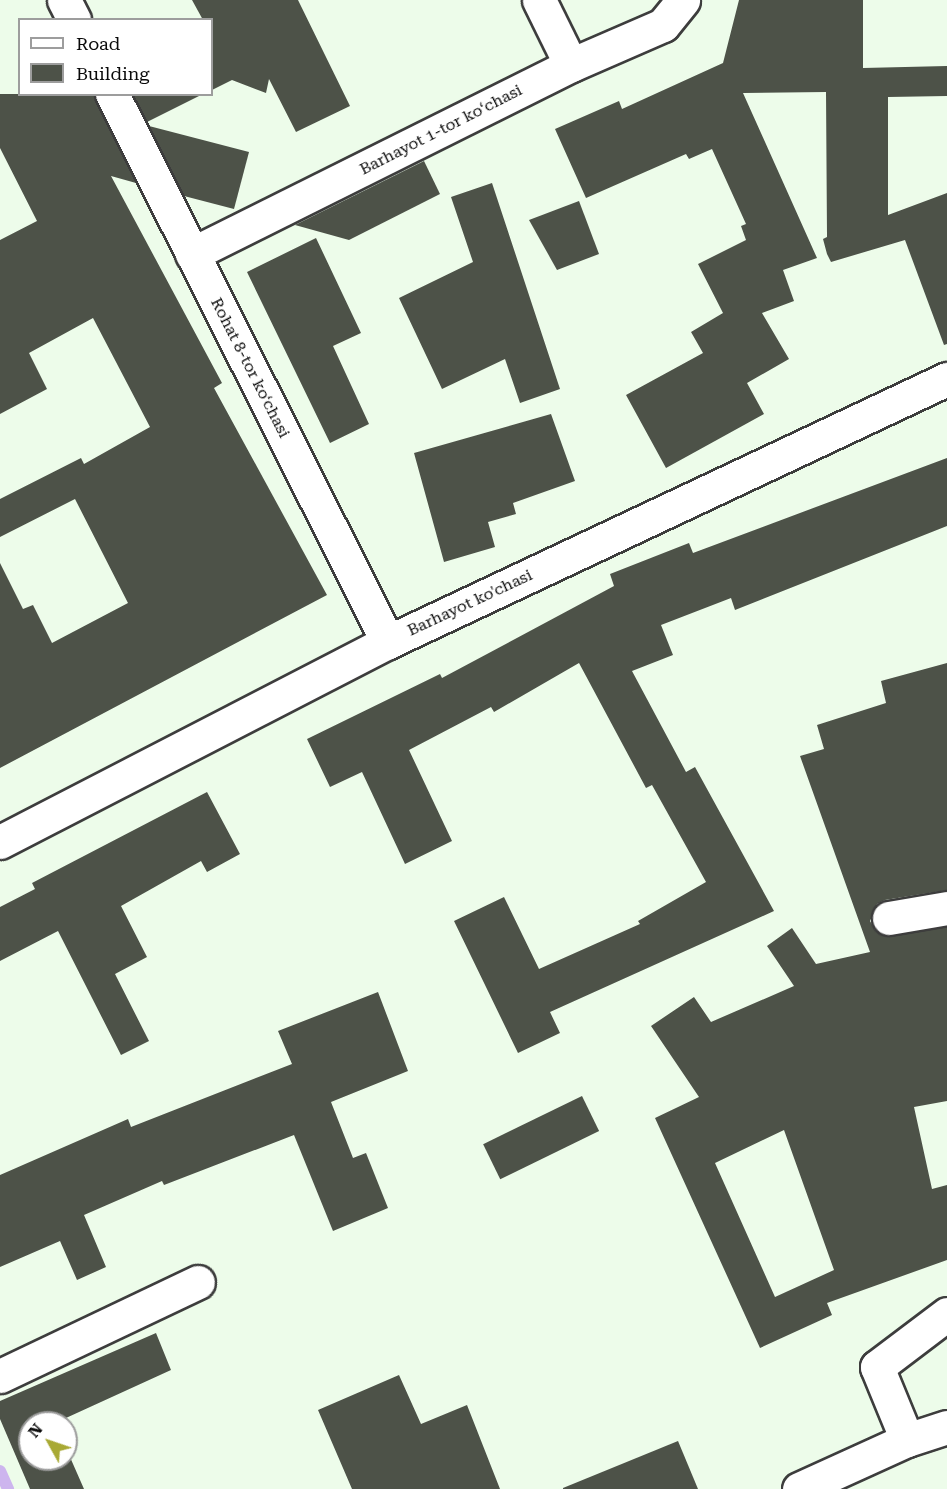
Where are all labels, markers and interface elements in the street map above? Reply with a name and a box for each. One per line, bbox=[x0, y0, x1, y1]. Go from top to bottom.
legend bbox=[18, 18, 213, 96]
text: Road bbox=[76, 33, 120, 54]
text: Building bbox=[76, 63, 150, 84]
street label: Barhayot 1-tor koʻchasi bbox=[357, 81, 525, 179]
street label: Rohat 8-tor ko‘chasi bbox=[206, 295, 294, 441]
street label: Barhayot ko'chasi bbox=[405, 566, 535, 640]
north arrow bbox=[18, 1411, 78, 1471]
text: N bbox=[24, 1420, 47, 1441]

